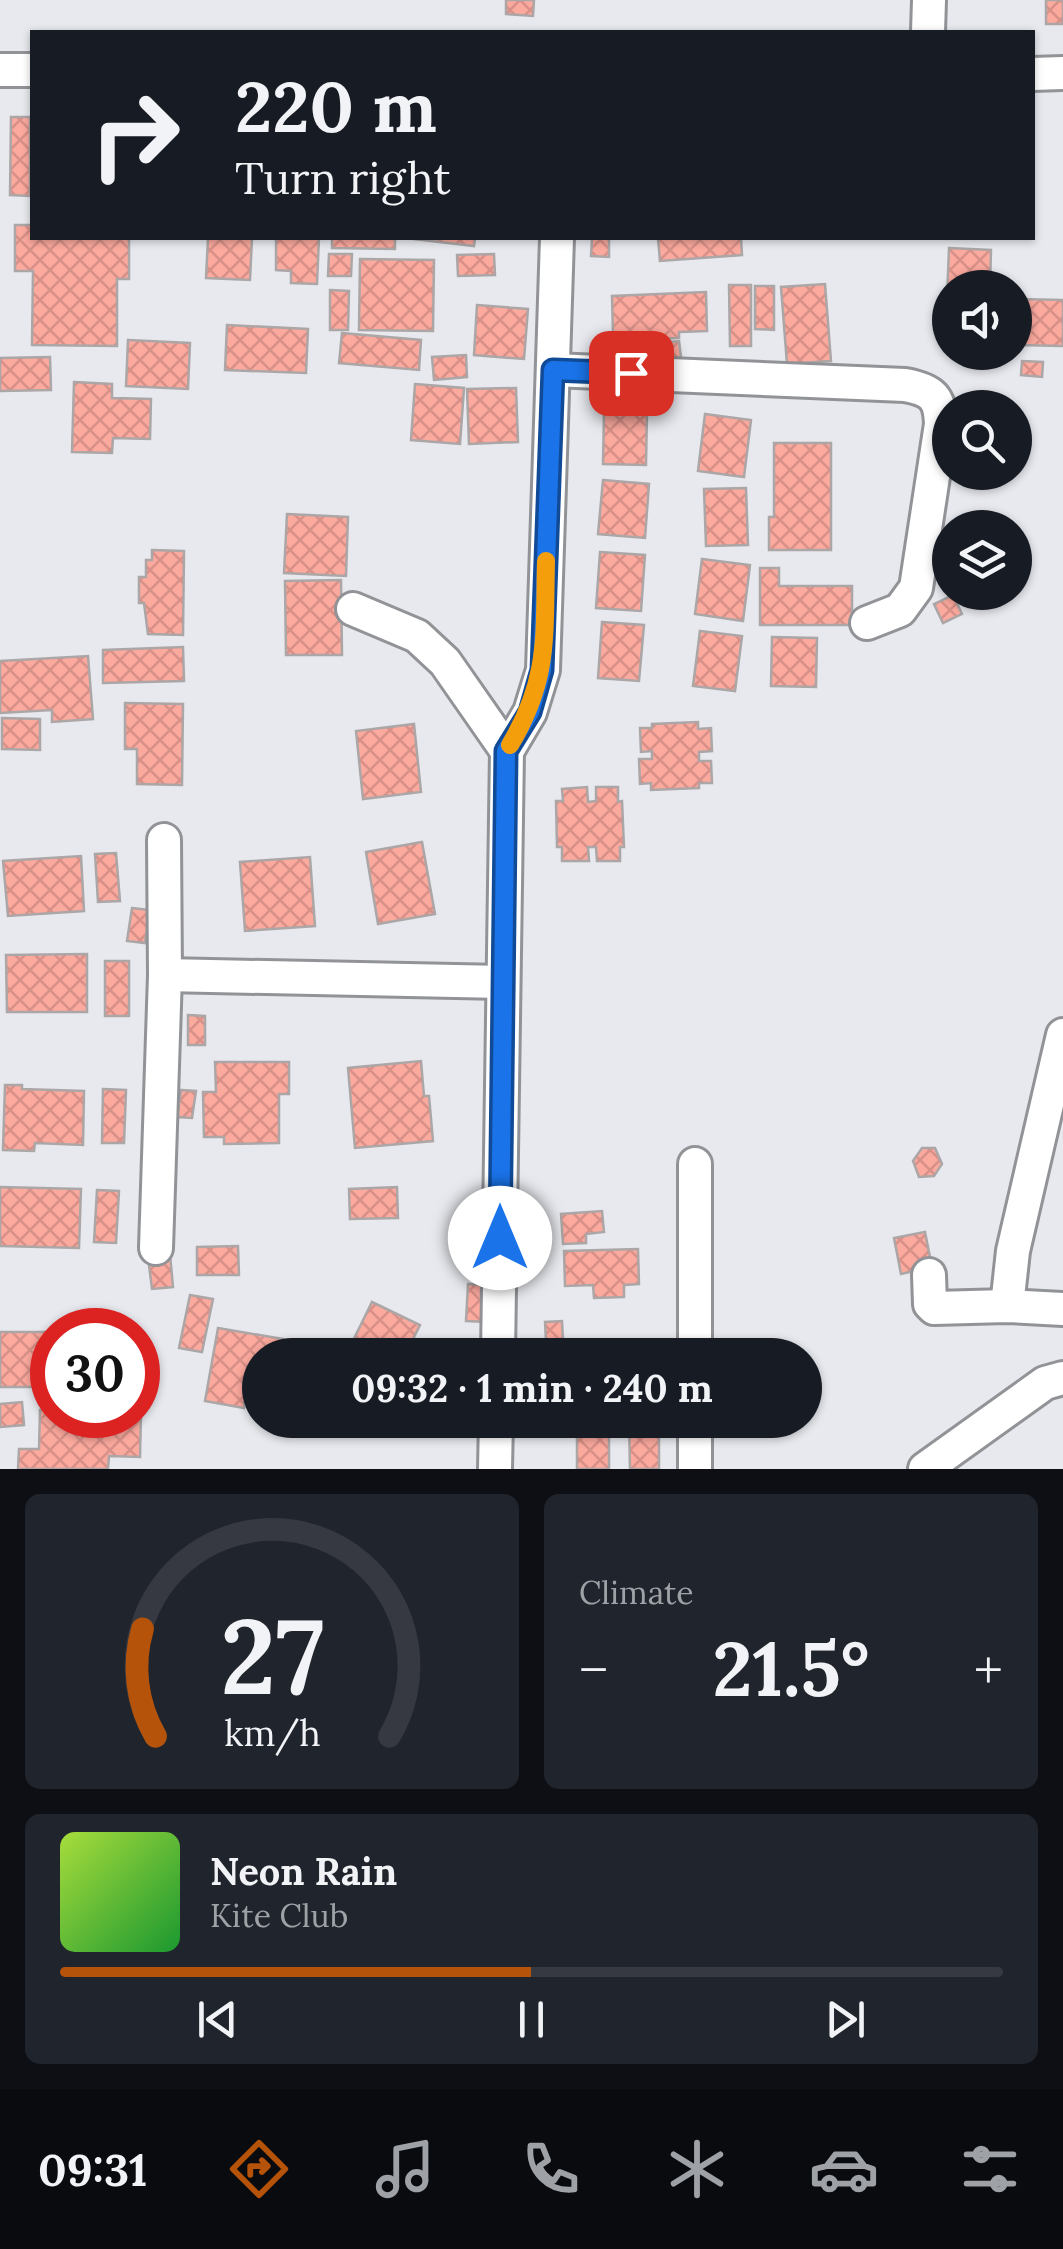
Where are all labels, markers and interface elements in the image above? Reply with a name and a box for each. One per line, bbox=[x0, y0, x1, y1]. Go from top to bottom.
text: 220 m bbox=[235, 62, 437, 151]
icon: right bbox=[70, 70, 200, 200]
text: Turn right bbox=[235, 149, 451, 206]
map controls bbox=[932, 270, 1032, 610]
button: sound bbox=[932, 270, 1032, 370]
pin bbox=[589, 331, 674, 416]
icon: arrive bbox=[604, 346, 659, 401]
button: search bbox=[932, 390, 1032, 490]
button: layers bbox=[932, 510, 1032, 610]
position arrow bbox=[448, 1186, 552, 1290]
speed limit sign: 30 bbox=[30, 1308, 160, 1438]
text: 09:32 · 1 min · 240 m bbox=[351, 1364, 713, 1412]
text: Climate bbox=[579, 1572, 694, 1613]
text: 27 bbox=[220, 1589, 324, 1722]
text: 21.5° bbox=[712, 1621, 870, 1717]
text: − bbox=[579, 1635, 608, 1705]
text: + bbox=[974, 1635, 1003, 1705]
text: km/h bbox=[224, 1710, 320, 1756]
text: Neon Rain bbox=[210, 1847, 397, 1895]
text: Kite Club bbox=[210, 1895, 348, 1936]
icon: previous bbox=[190, 1992, 245, 2047]
icon: pause bbox=[504, 1992, 559, 2047]
icon: next bbox=[818, 1992, 873, 2047]
icon: directions bbox=[224, 2134, 294, 2204]
icon: music bbox=[370, 2134, 440, 2204]
icon: phone bbox=[516, 2134, 586, 2204]
icon: climate bbox=[662, 2134, 732, 2204]
icon: car bbox=[809, 2134, 879, 2204]
icon: filters bbox=[955, 2134, 1025, 2204]
text: 09:31 bbox=[38, 2141, 147, 2198]

